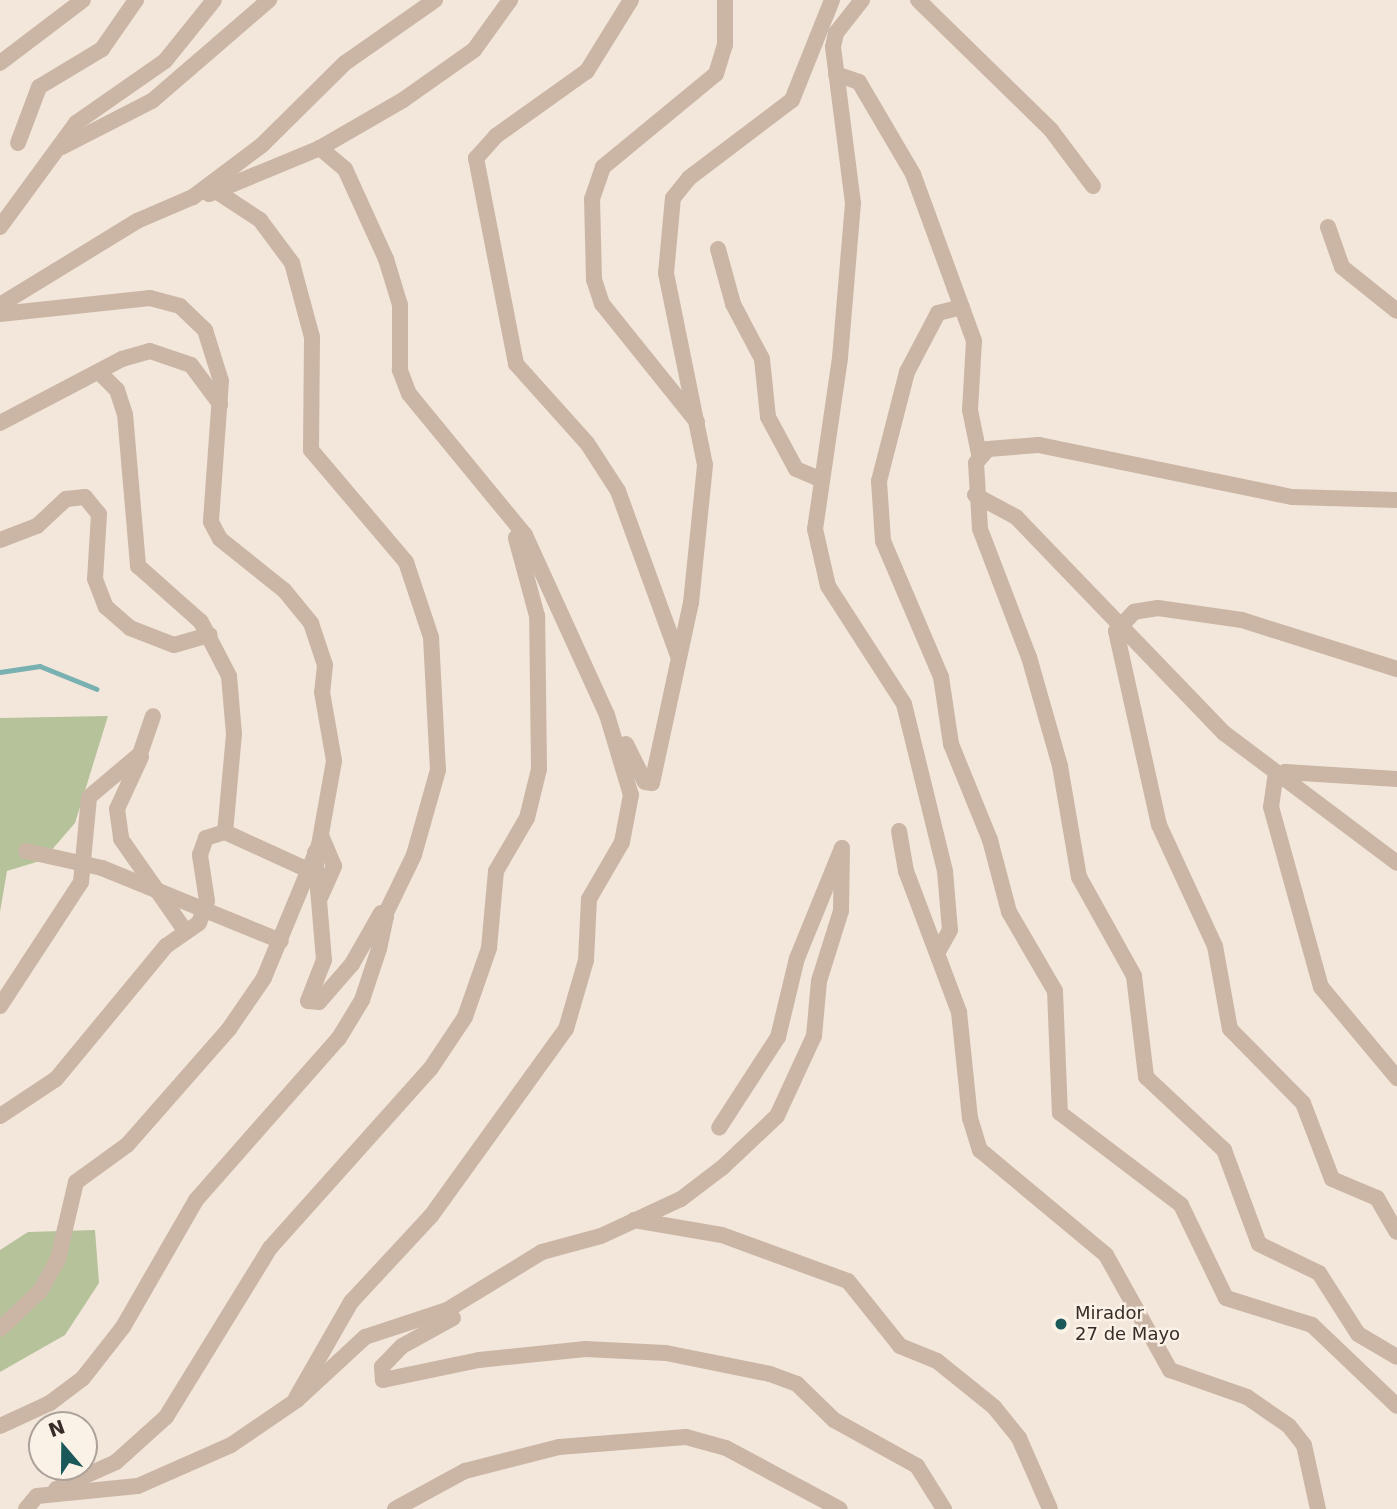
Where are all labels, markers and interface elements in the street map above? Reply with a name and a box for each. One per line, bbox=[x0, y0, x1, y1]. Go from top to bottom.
place label: Mirador 27 de Mayo bbox=[1075, 1303, 1180, 1346]
marker: Mirador 27 de Mayo bbox=[1053, 1316, 1069, 1332]
north arrow bbox=[28, 1411, 98, 1481]
text: N bbox=[45, 1415, 68, 1441]

